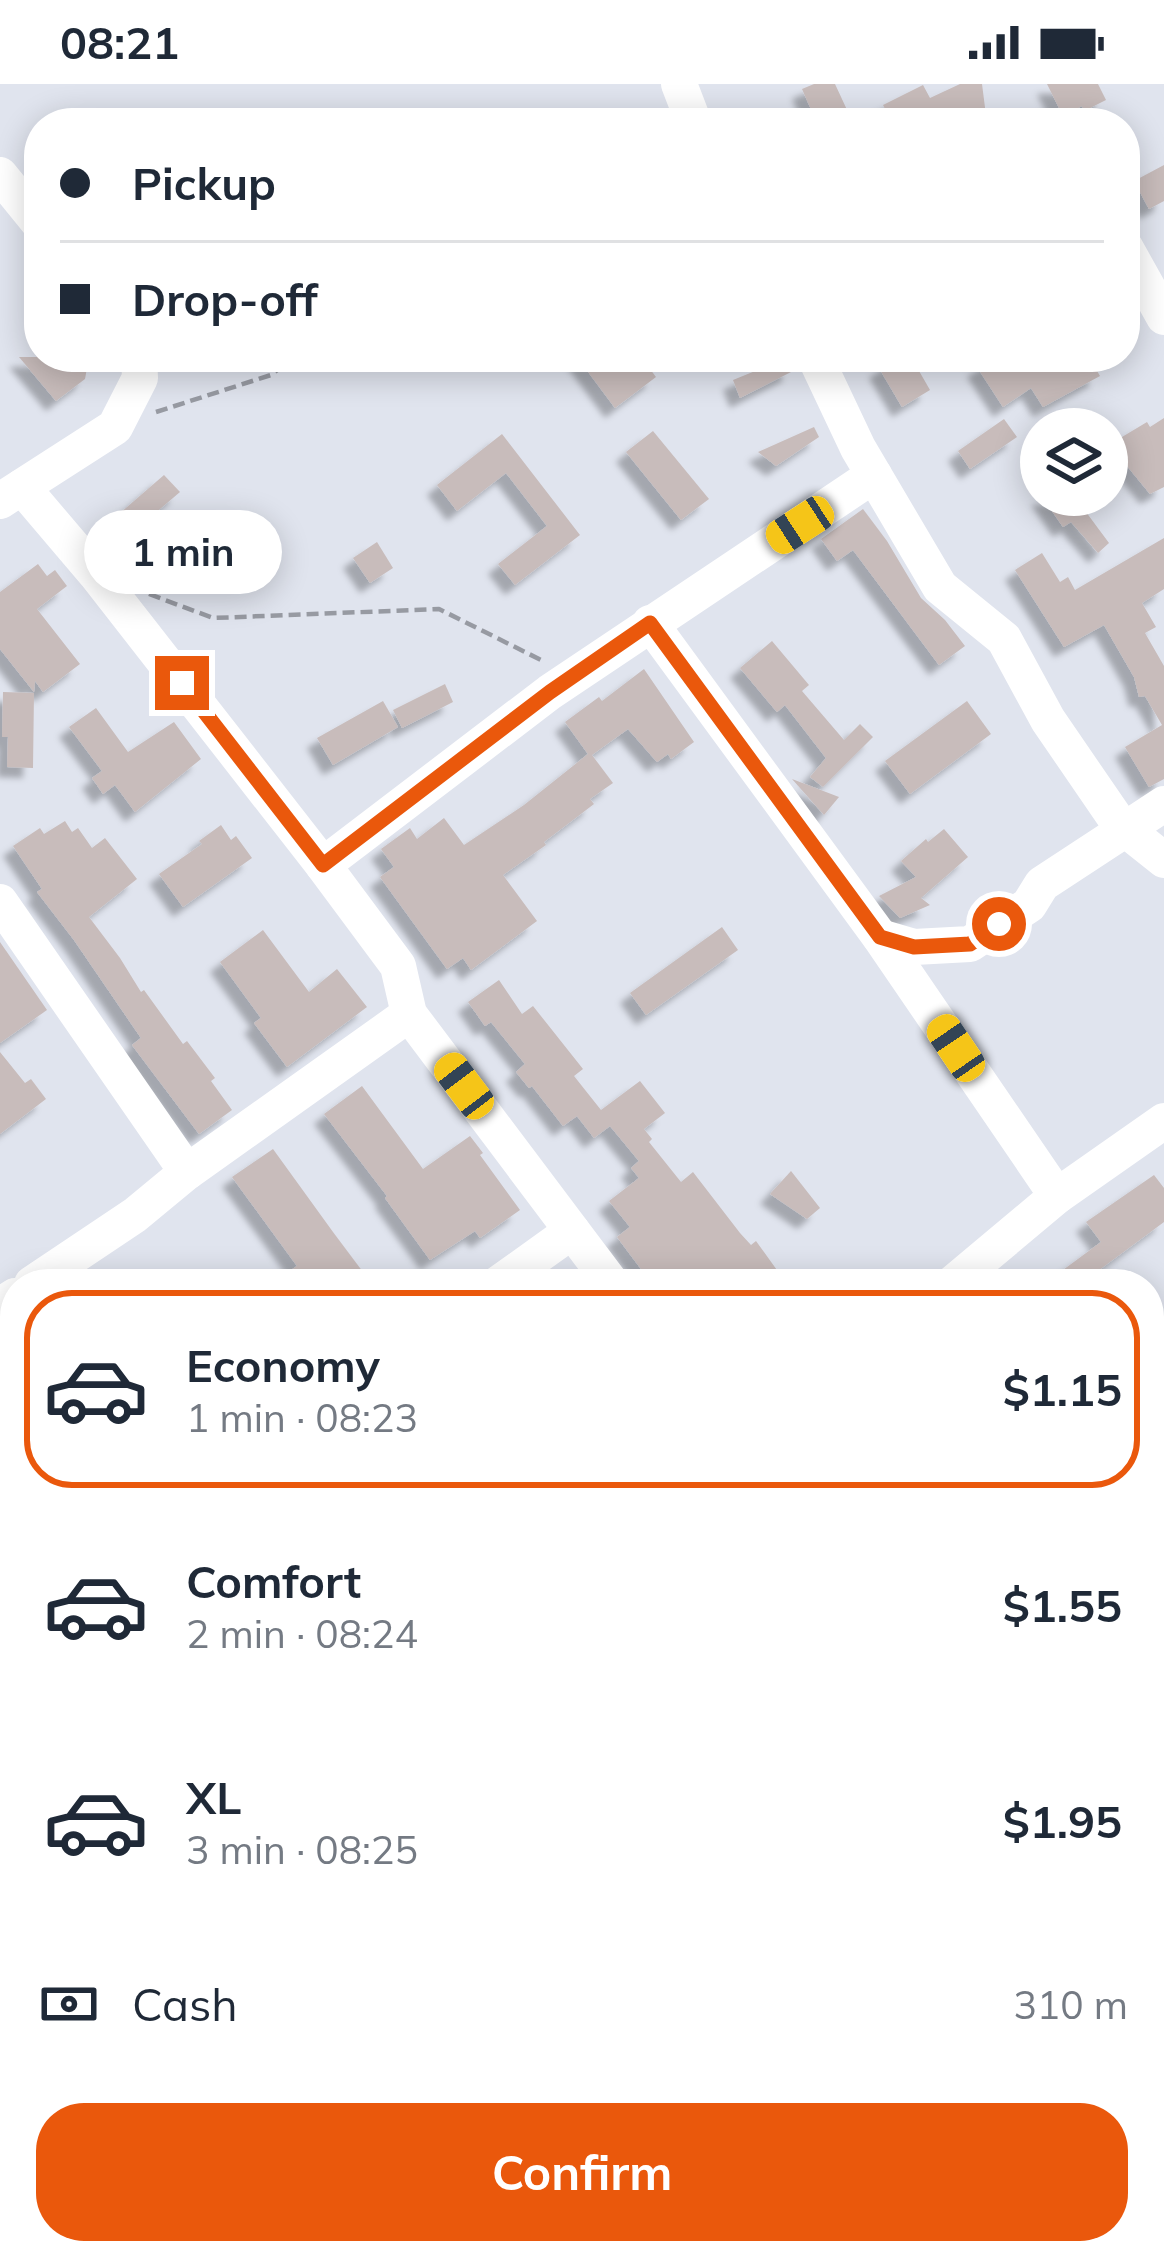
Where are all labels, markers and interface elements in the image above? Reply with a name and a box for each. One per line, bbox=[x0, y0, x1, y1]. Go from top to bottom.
text: 08:21 bbox=[60, 14, 179, 70]
text: Pickup bbox=[132, 155, 276, 211]
text: Drop-off bbox=[132, 271, 318, 327]
map controls bbox=[1020, 408, 1128, 516]
button: layers bbox=[1020, 408, 1128, 516]
car bbox=[760, 490, 840, 560]
callout: 1 min bbox=[83, 509, 281, 593]
text: 1 min bbox=[132, 527, 234, 576]
route end bbox=[155, 656, 209, 710]
route start bbox=[972, 897, 1026, 951]
car bbox=[921, 1008, 991, 1088]
car bbox=[428, 1046, 500, 1126]
icon: car bbox=[42, 1335, 150, 1443]
text: Economy bbox=[186, 1337, 380, 1393]
text: $1.15 bbox=[1003, 1361, 1122, 1417]
text: 1 min · 08:23 bbox=[186, 1393, 418, 1442]
icon: car bbox=[42, 1551, 150, 1659]
text: Comfort bbox=[186, 1553, 361, 1609]
text: $1.55 bbox=[1003, 1577, 1122, 1633]
text: 2 min · 08:24 bbox=[186, 1609, 418, 1658]
icon: car bbox=[42, 1767, 150, 1875]
text: XL bbox=[186, 1769, 241, 1825]
text: $1.95 bbox=[1003, 1793, 1122, 1849]
text: 3 min · 08:25 bbox=[186, 1825, 418, 1874]
icon: cash bbox=[36, 1971, 102, 2037]
text: Cash bbox=[132, 1976, 238, 2032]
text: 310 m bbox=[1013, 1980, 1128, 2029]
button: Confirm bbox=[36, 2103, 1128, 2241]

